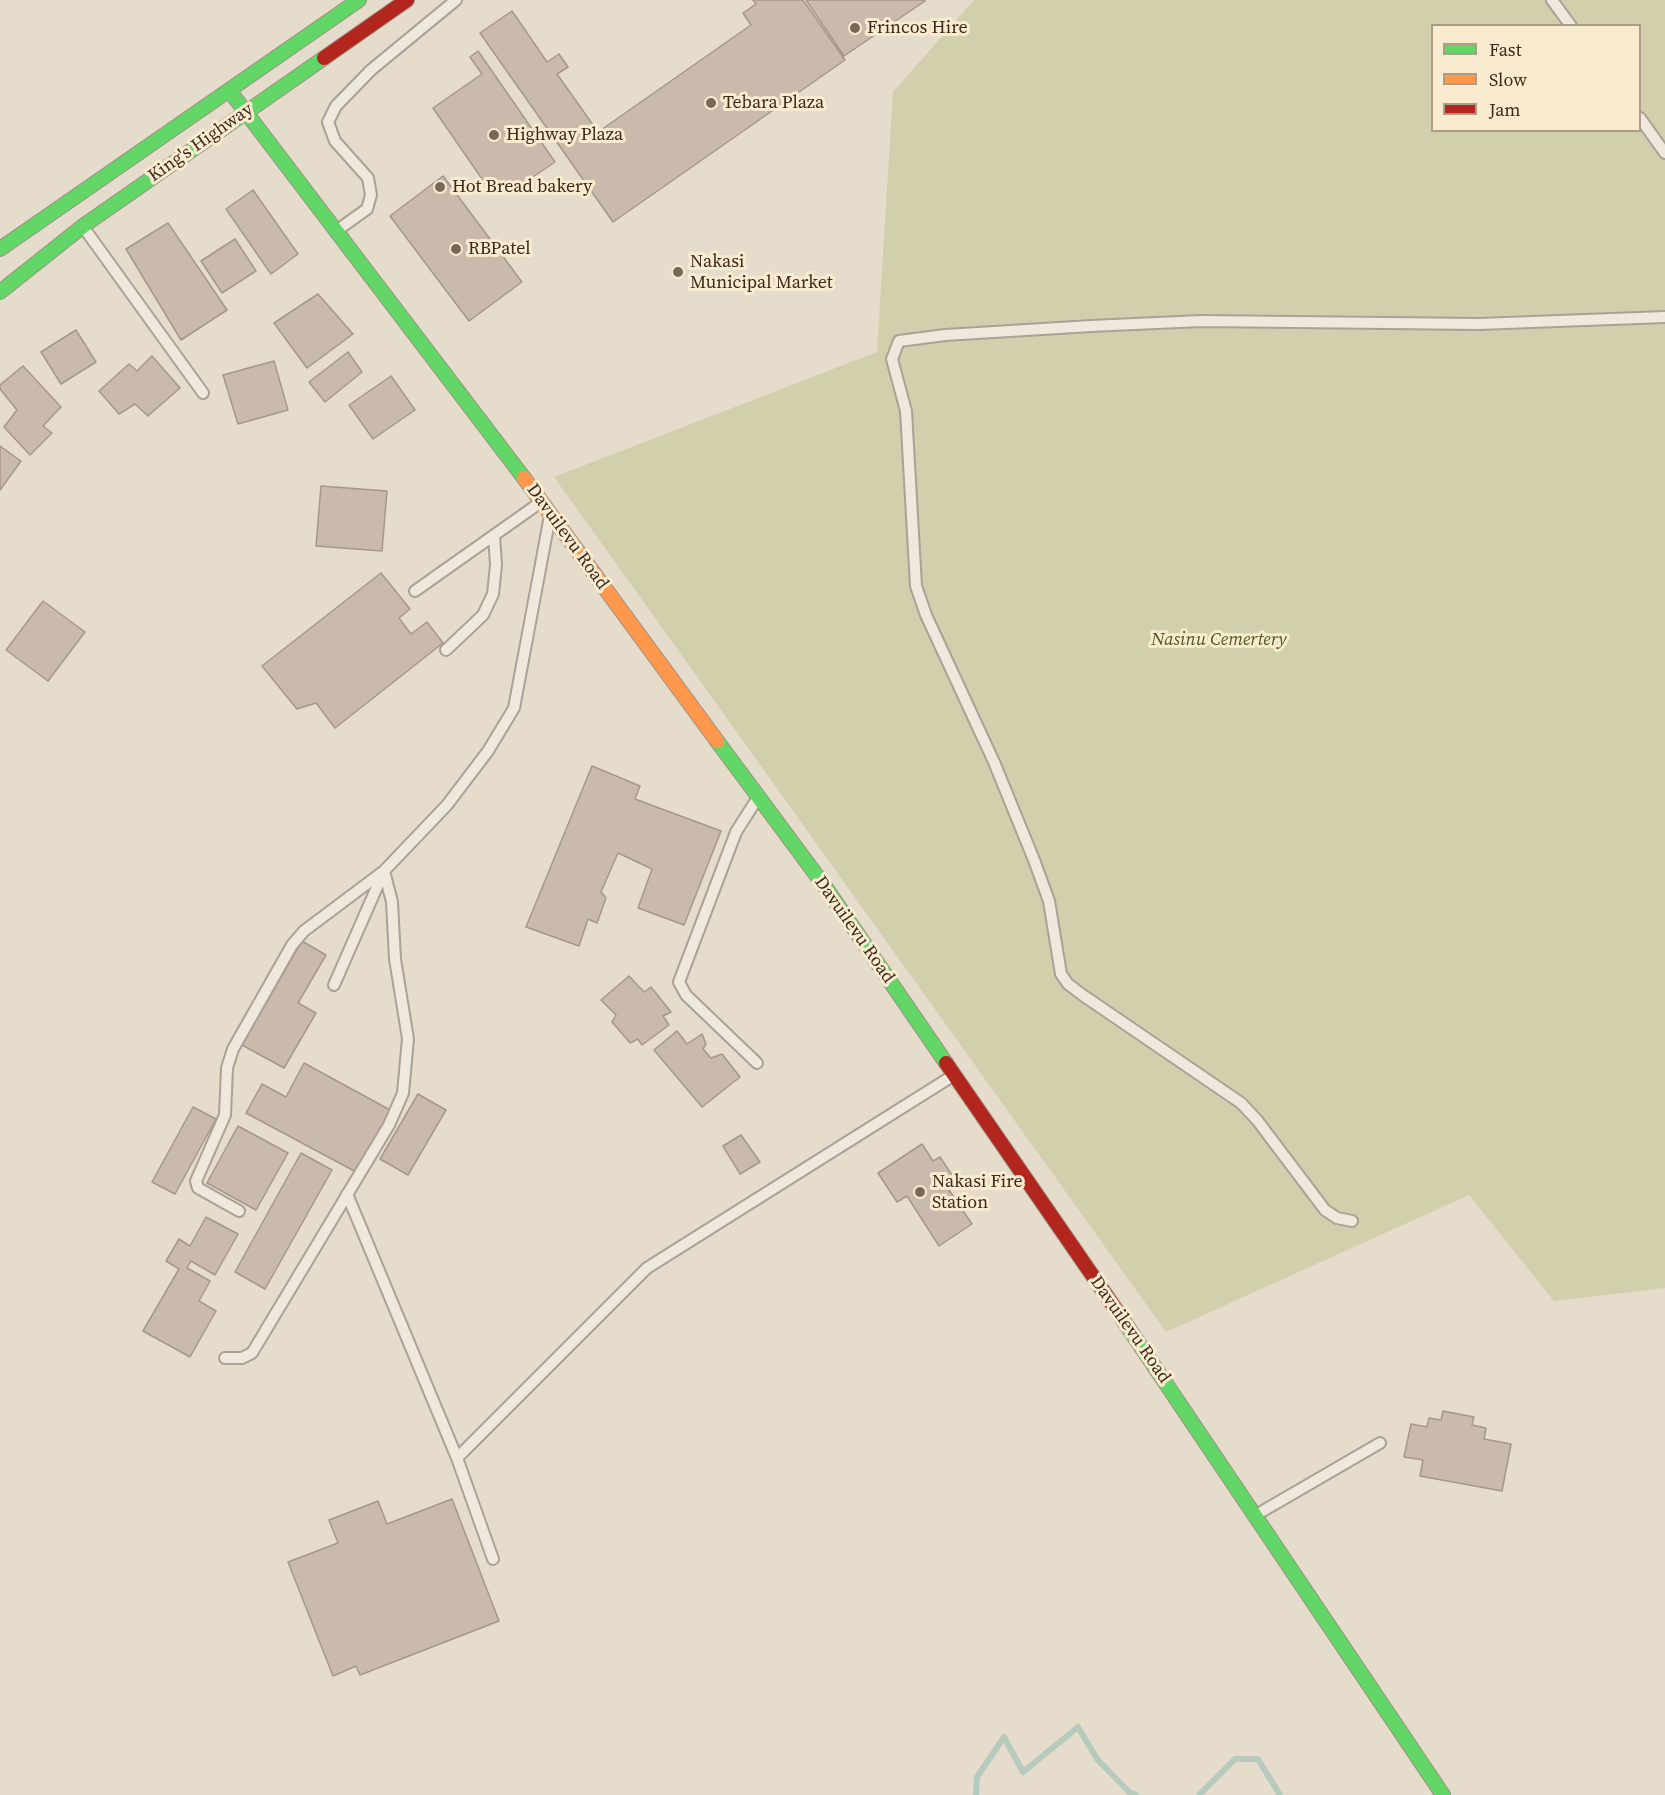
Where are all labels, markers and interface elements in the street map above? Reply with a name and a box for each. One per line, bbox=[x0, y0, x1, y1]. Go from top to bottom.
place label: Frincos Hire bbox=[867, 17, 968, 39]
marker: Frincos Hire bbox=[848, 21, 862, 35]
legend bbox=[1431, 24, 1641, 132]
text: Fast bbox=[1489, 37, 1522, 62]
text: Slow bbox=[1489, 67, 1527, 92]
place label: Tebara Plaza bbox=[723, 92, 824, 114]
marker: Tebara Plaza bbox=[704, 96, 718, 110]
text: Jam bbox=[1489, 97, 1521, 122]
street label: King's Highway bbox=[144, 99, 258, 187]
place label: Highway Plaza bbox=[506, 124, 623, 146]
marker: Highway Plaza bbox=[487, 128, 501, 142]
place label: Hot Bread bakery bbox=[452, 176, 592, 198]
marker: Hot Bread bakery bbox=[433, 180, 447, 194]
place label: RBPatel bbox=[468, 238, 531, 260]
marker: RBPatel bbox=[449, 242, 463, 256]
place label: Nakasi Municipal Market bbox=[690, 251, 833, 294]
marker: Nakasi Municipal Market bbox=[671, 265, 685, 279]
street label: Davuilevu Road bbox=[521, 480, 613, 594]
park label: Nasinu Cemertery bbox=[1151, 629, 1287, 651]
street label: Davuilevu Road bbox=[809, 872, 899, 988]
place label: Nakasi Fire Station bbox=[932, 1171, 1023, 1214]
marker: Nakasi Fire Station bbox=[913, 1185, 927, 1199]
street label: Davuilevu Road bbox=[1085, 1272, 1175, 1388]

